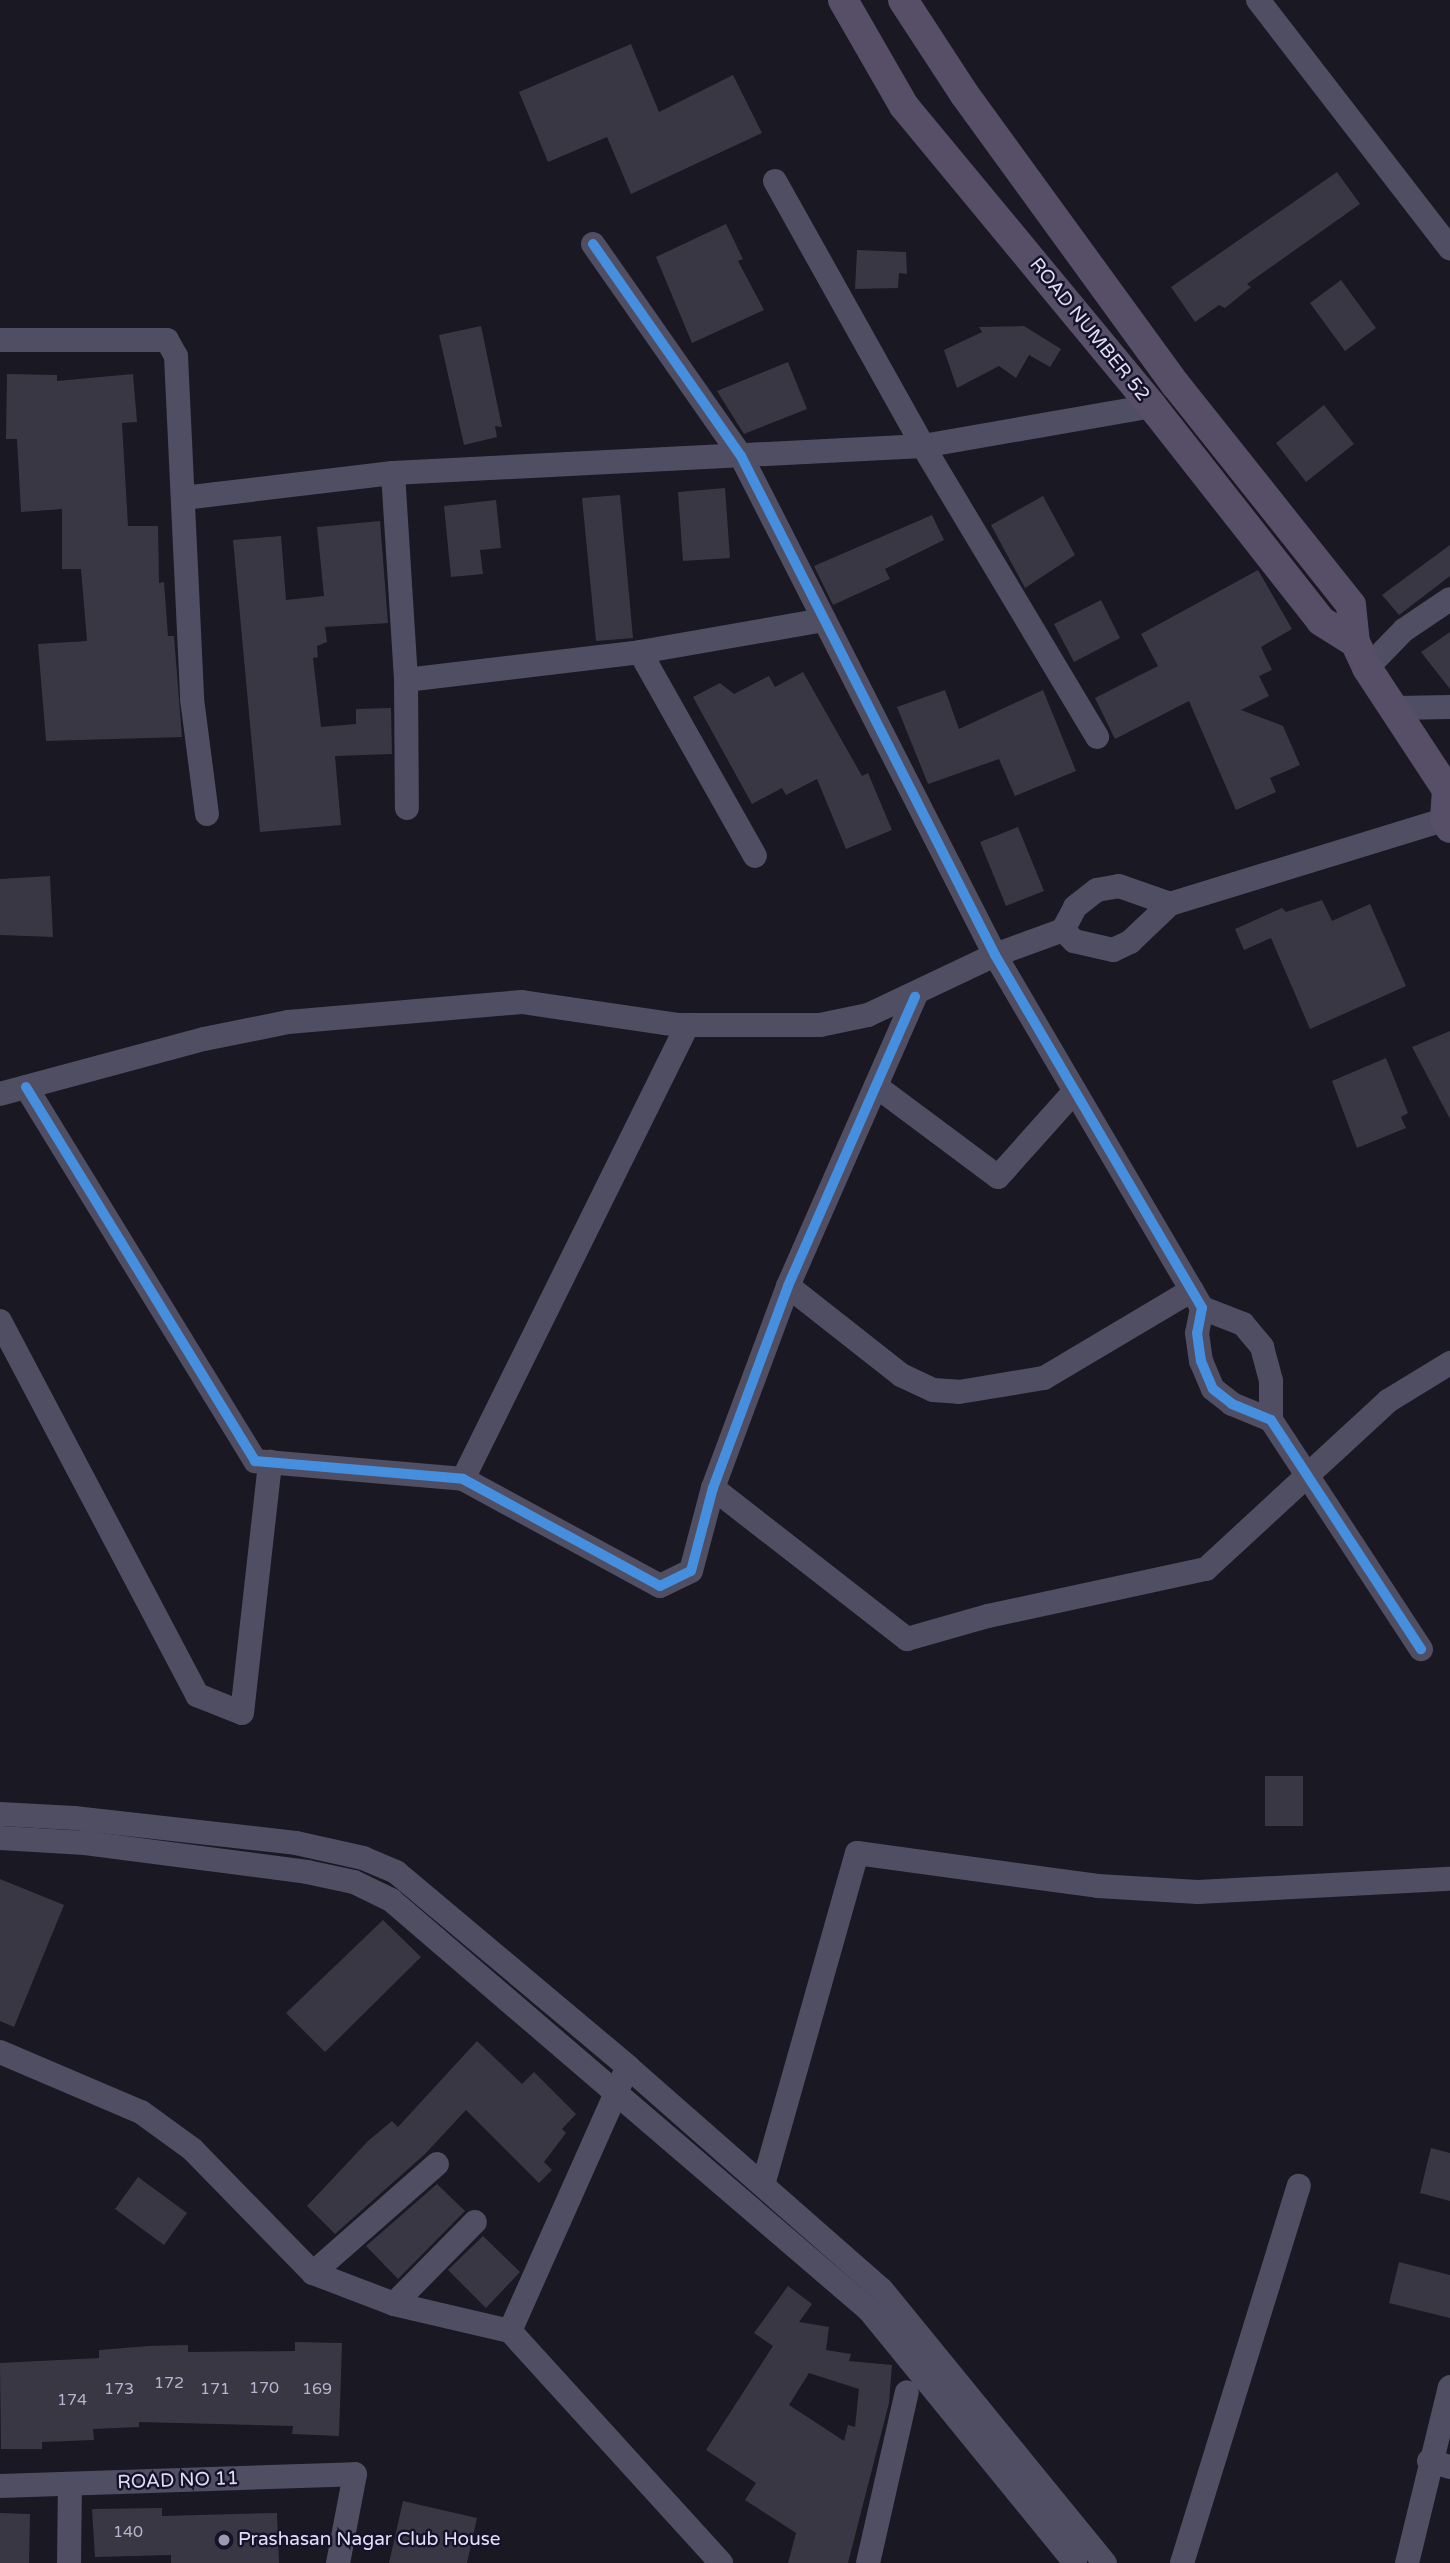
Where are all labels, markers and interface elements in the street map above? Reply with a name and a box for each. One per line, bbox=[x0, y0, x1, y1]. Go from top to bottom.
street label: ROAD NUMBER 52 bbox=[1024, 254, 1154, 406]
house number: 172 bbox=[154, 2373, 184, 2393]
house number: 170 bbox=[249, 2378, 279, 2398]
house number: 173 bbox=[104, 2379, 134, 2399]
house number: 171 bbox=[200, 2379, 230, 2399]
house number: 169 bbox=[302, 2379, 332, 2399]
house number: 174 bbox=[57, 2390, 87, 2410]
street label: ROAD NO 11 bbox=[117, 2467, 239, 2495]
house number: 140 bbox=[113, 2522, 143, 2542]
place label: Prashasan Nagar Club House bbox=[238, 2529, 501, 2551]
marker: Prashasan Nagar Club House bbox=[216, 2532, 232, 2548]

